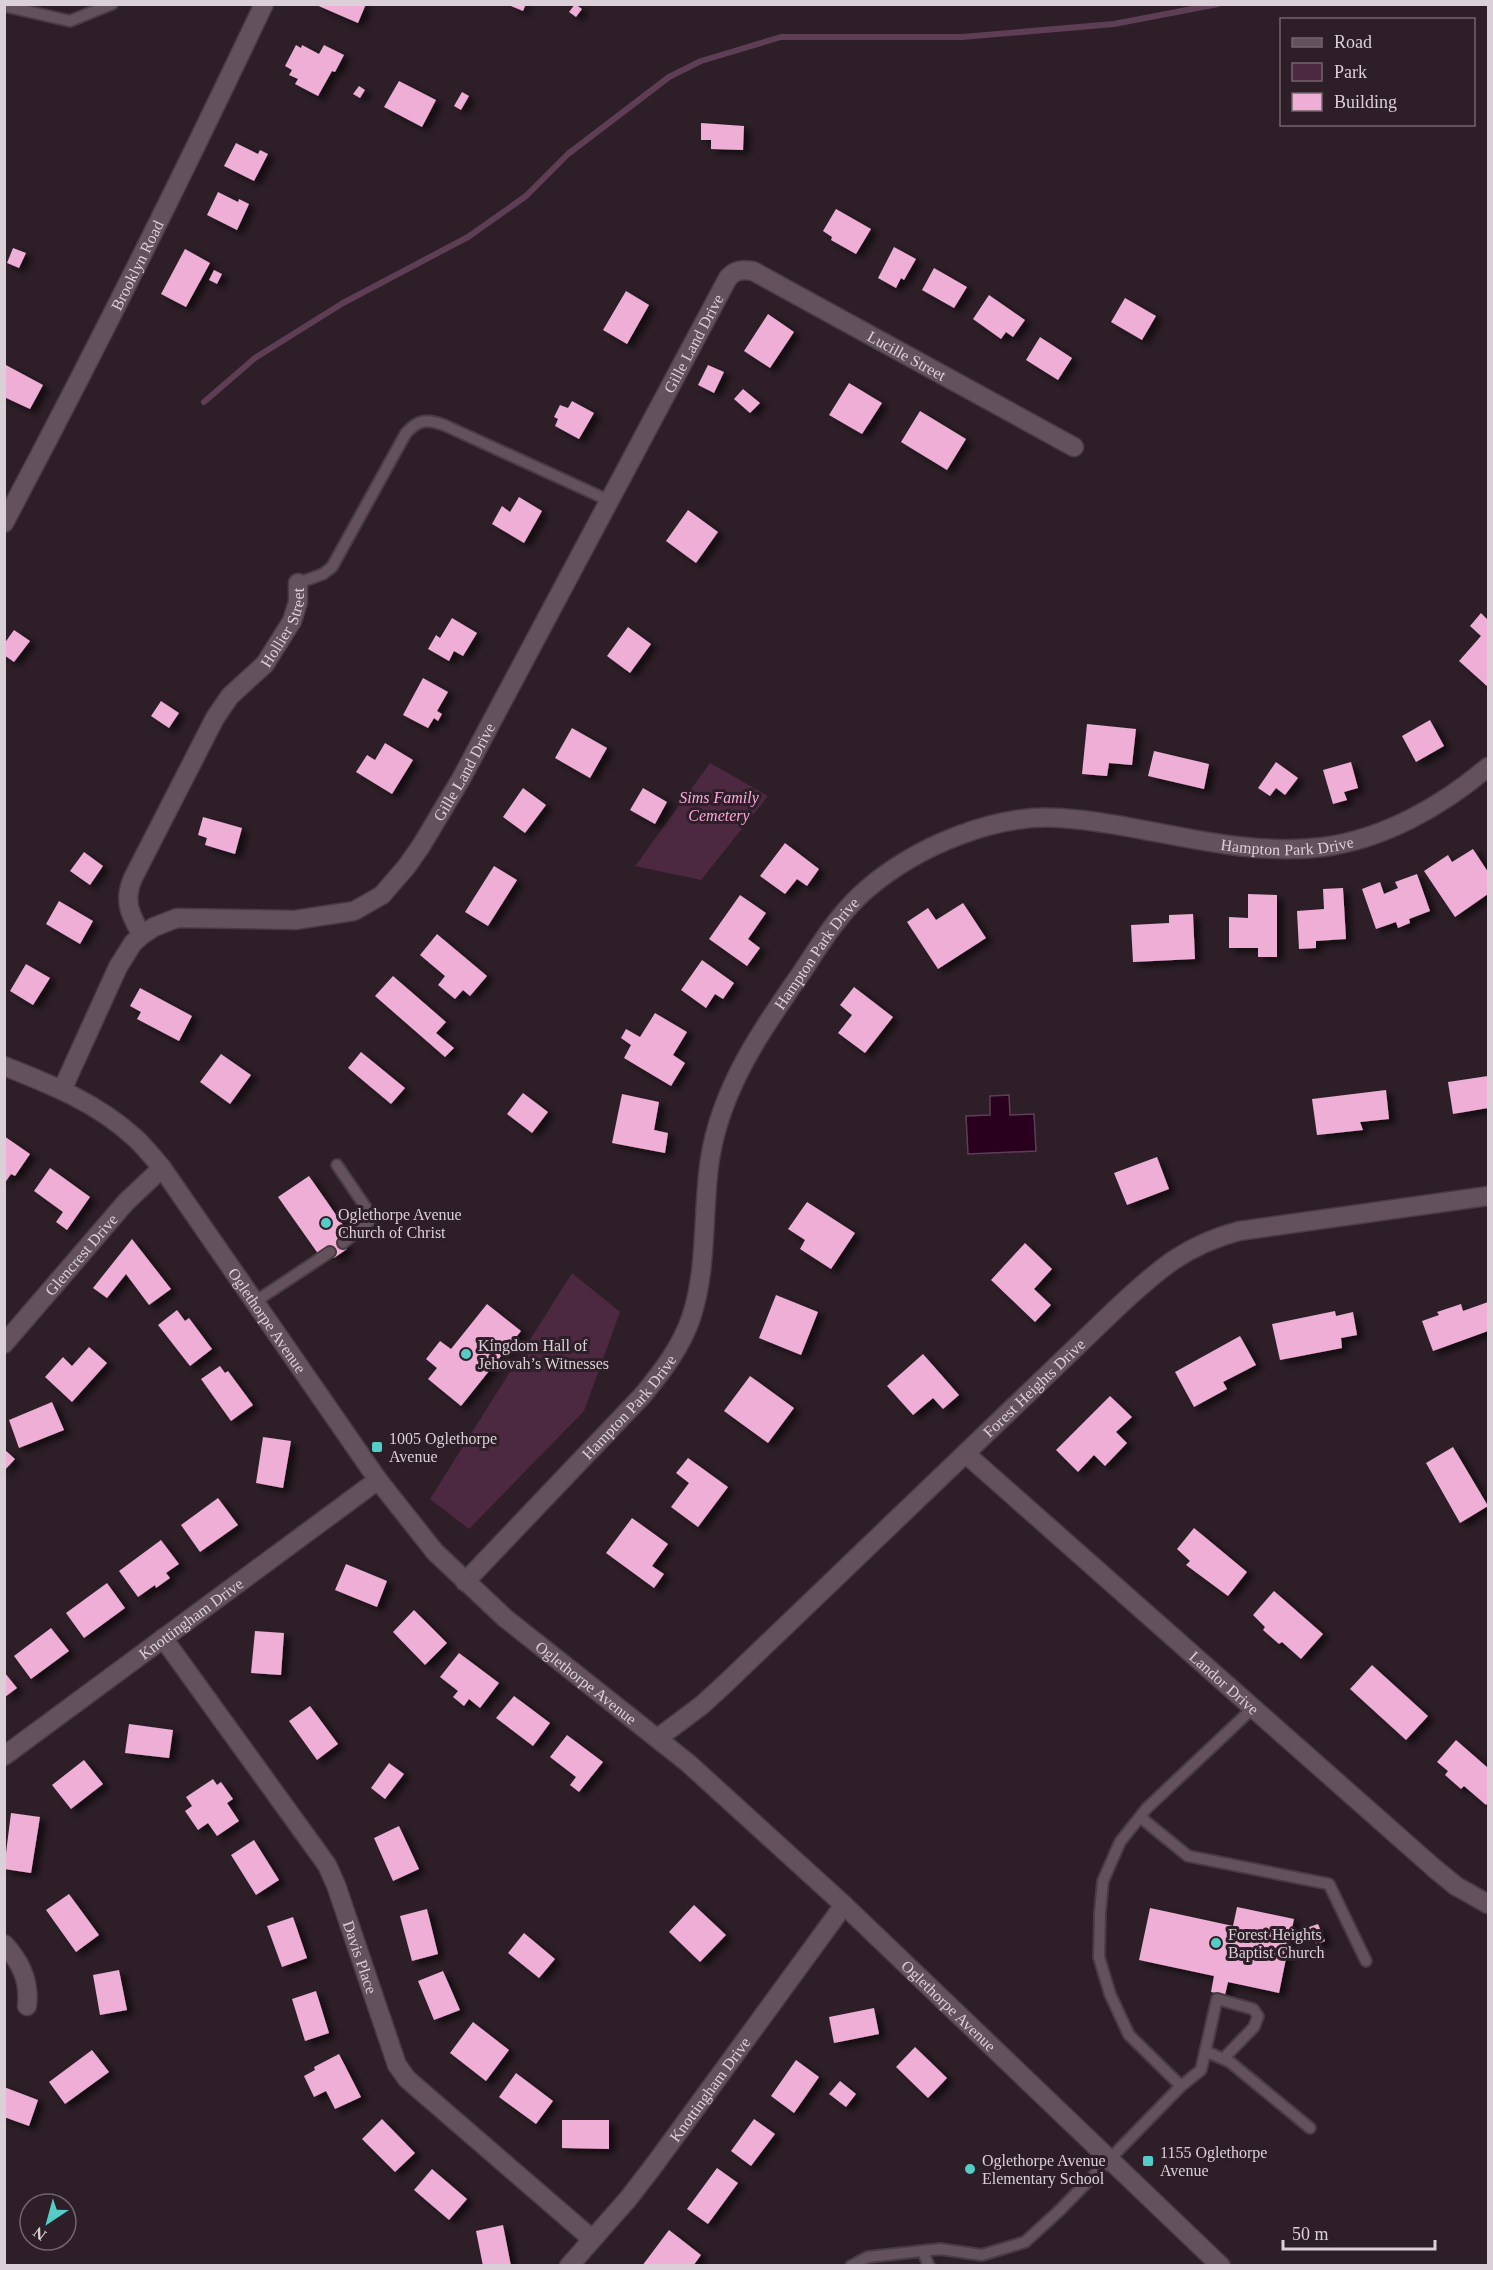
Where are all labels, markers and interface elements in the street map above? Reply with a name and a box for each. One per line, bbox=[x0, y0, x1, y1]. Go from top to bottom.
legend bbox=[1280, 18, 1475, 126]
text: Road bbox=[1334, 32, 1372, 52]
text: Park bbox=[1334, 62, 1367, 82]
text: Building bbox=[1334, 92, 1397, 112]
street label: Brooklyn Road bbox=[108, 218, 167, 313]
street label: Gille Land Drive bbox=[660, 291, 727, 396]
street label: Lucille Street bbox=[865, 328, 949, 384]
street label: Hollier Street bbox=[257, 587, 307, 670]
street label: Gille Land Drive bbox=[430, 720, 498, 824]
park label: Sims Family Cemetery bbox=[679, 789, 760, 825]
street label: Hampton Park Drive bbox=[1220, 833, 1355, 858]
street label: Hampton Park Drive bbox=[771, 894, 862, 1012]
place label: Oglethorpe Avenue Church of Christ bbox=[338, 1206, 462, 1241]
street label: Glencrest Drive bbox=[42, 1211, 121, 1299]
marker: Oglethorpe Avenue Church of Christ bbox=[319, 1216, 333, 1230]
street label: Oglethorpe Avenue bbox=[225, 1265, 309, 1376]
street label: Forest Heights Drive bbox=[980, 1336, 1088, 1441]
place label: Kingdom Hall of Jehovah’s Witnesses bbox=[478, 1337, 609, 1372]
marker: Kingdom Hall of Jehovah’s Witnesses bbox=[459, 1347, 473, 1361]
street label: Hampton Park Drive bbox=[579, 1352, 680, 1463]
place label: 1005 Oglethorpe Avenue bbox=[389, 1430, 497, 1465]
marker: 1005 Oglethorpe Avenue bbox=[370, 1440, 384, 1454]
street label: Knottingham Drive bbox=[136, 1575, 246, 1663]
street label: Oglethorpe Avenue bbox=[532, 1638, 640, 1728]
street label: Landor Drive bbox=[1186, 1648, 1262, 1718]
street label: Davis Place bbox=[340, 1918, 380, 1996]
place label: Forest Heights Baptist Church bbox=[1228, 1926, 1324, 1962]
marker: Forest Heights Baptist Church bbox=[1209, 1936, 1223, 1950]
street label: Oglethorpe Avenue bbox=[898, 1957, 999, 2055]
street label: Knottingham Drive bbox=[666, 2034, 754, 2145]
place label: 1155 Oglethorpe Avenue bbox=[1160, 2144, 1267, 2179]
place label: Oglethorpe Avenue Elementary School bbox=[982, 2152, 1106, 2188]
marker: 1155 Oglethorpe Avenue bbox=[1141, 2154, 1155, 2168]
marker: Oglethorpe Avenue Elementary School bbox=[963, 2162, 977, 2176]
north arrow bbox=[18, 2192, 78, 2252]
scale bar bbox=[1283, 2213, 1434, 2251]
text: N bbox=[29, 2223, 49, 2244]
text: 50 m bbox=[1292, 2224, 1329, 2244]

